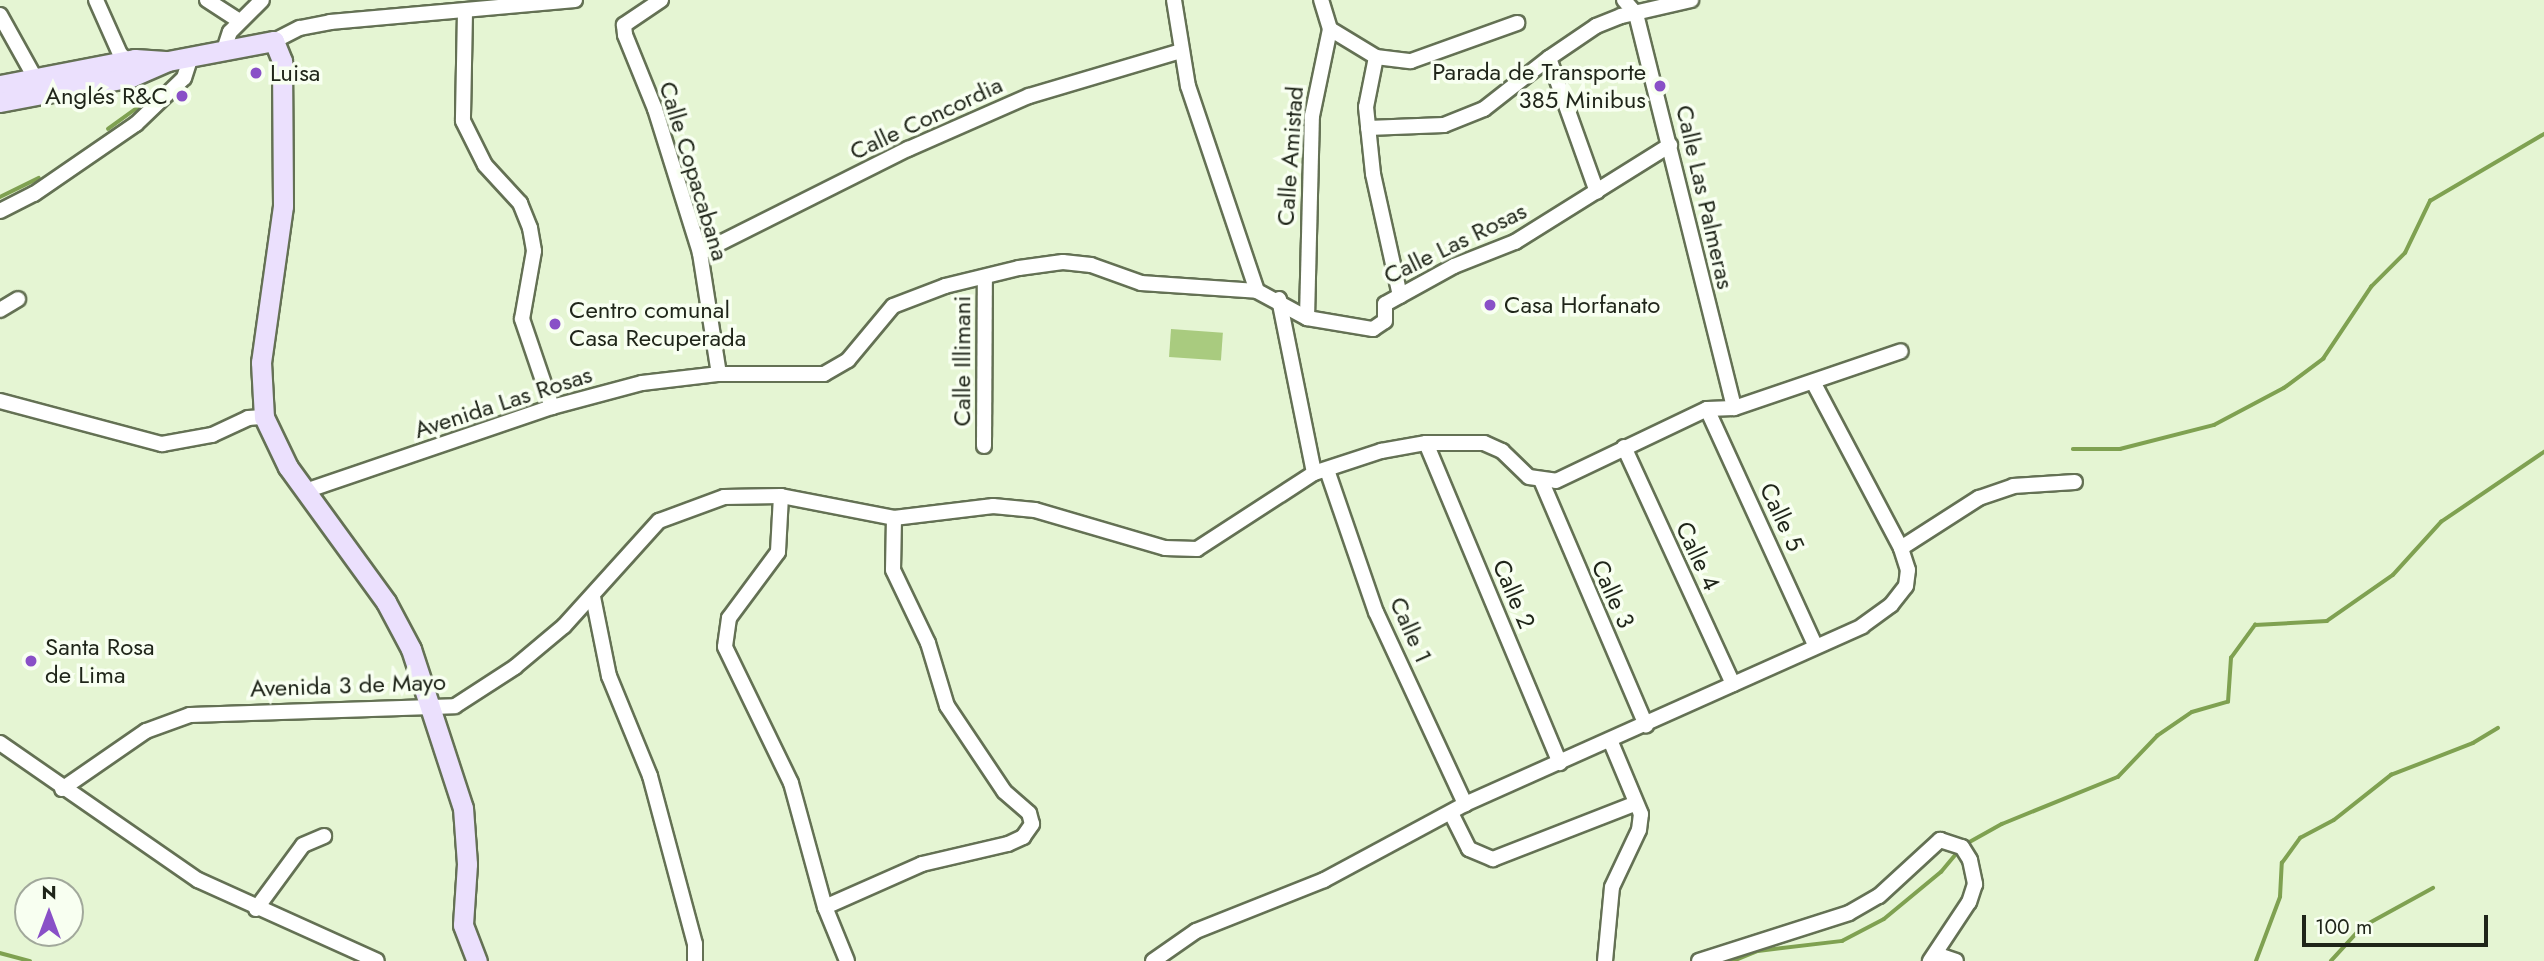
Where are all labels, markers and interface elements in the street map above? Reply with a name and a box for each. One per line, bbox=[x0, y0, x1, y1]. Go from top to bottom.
place label: Parada de Transporte 385 Minibus bbox=[1432, 58, 1646, 114]
place label: Luisa bbox=[270, 59, 320, 87]
marker: Luisa bbox=[248, 65, 264, 81]
street label: Calle Concordia bbox=[845, 70, 1007, 166]
street label: Calle Copacabana bbox=[653, 78, 735, 264]
marker: Parada de Transporte 385 Minibus bbox=[1652, 78, 1668, 94]
place label: Anglés R&C bbox=[45, 82, 168, 110]
street label: Calle Amistad bbox=[1271, 85, 1309, 227]
marker: Anglés R&C bbox=[174, 88, 190, 104]
street label: Calle Las Palmeras bbox=[1670, 102, 1740, 292]
street label: Calle Las Rosas bbox=[1379, 196, 1531, 290]
place label: Casa Horfanato bbox=[1504, 291, 1660, 319]
place label: Centro comunal Casa Recuperada bbox=[569, 296, 746, 352]
street label: Calle Illimani bbox=[948, 296, 976, 426]
marker: Casa Horfanato bbox=[1482, 297, 1498, 313]
marker: Centro comunal Casa Recuperada bbox=[547, 316, 563, 332]
street label: Avenida Las Rosas bbox=[411, 360, 595, 444]
street label: Calle 5 bbox=[1754, 478, 1810, 556]
street label: Calle 4 bbox=[1670, 517, 1726, 595]
street label: Calle 2 bbox=[1487, 555, 1541, 633]
street label: Calle 3 bbox=[1585, 555, 1641, 633]
street label: Calle 1 bbox=[1384, 592, 1438, 668]
place label: Santa Rosa de Lima bbox=[45, 633, 155, 689]
marker: Santa Rosa de Lima bbox=[23, 653, 39, 669]
street label: Avenida 3 de Mayo bbox=[249, 667, 447, 703]
north arrow bbox=[14, 877, 84, 947]
text: N bbox=[41, 879, 57, 906]
scale bar bbox=[2306, 902, 2492, 946]
text: 100 m bbox=[2315, 912, 2372, 942]

